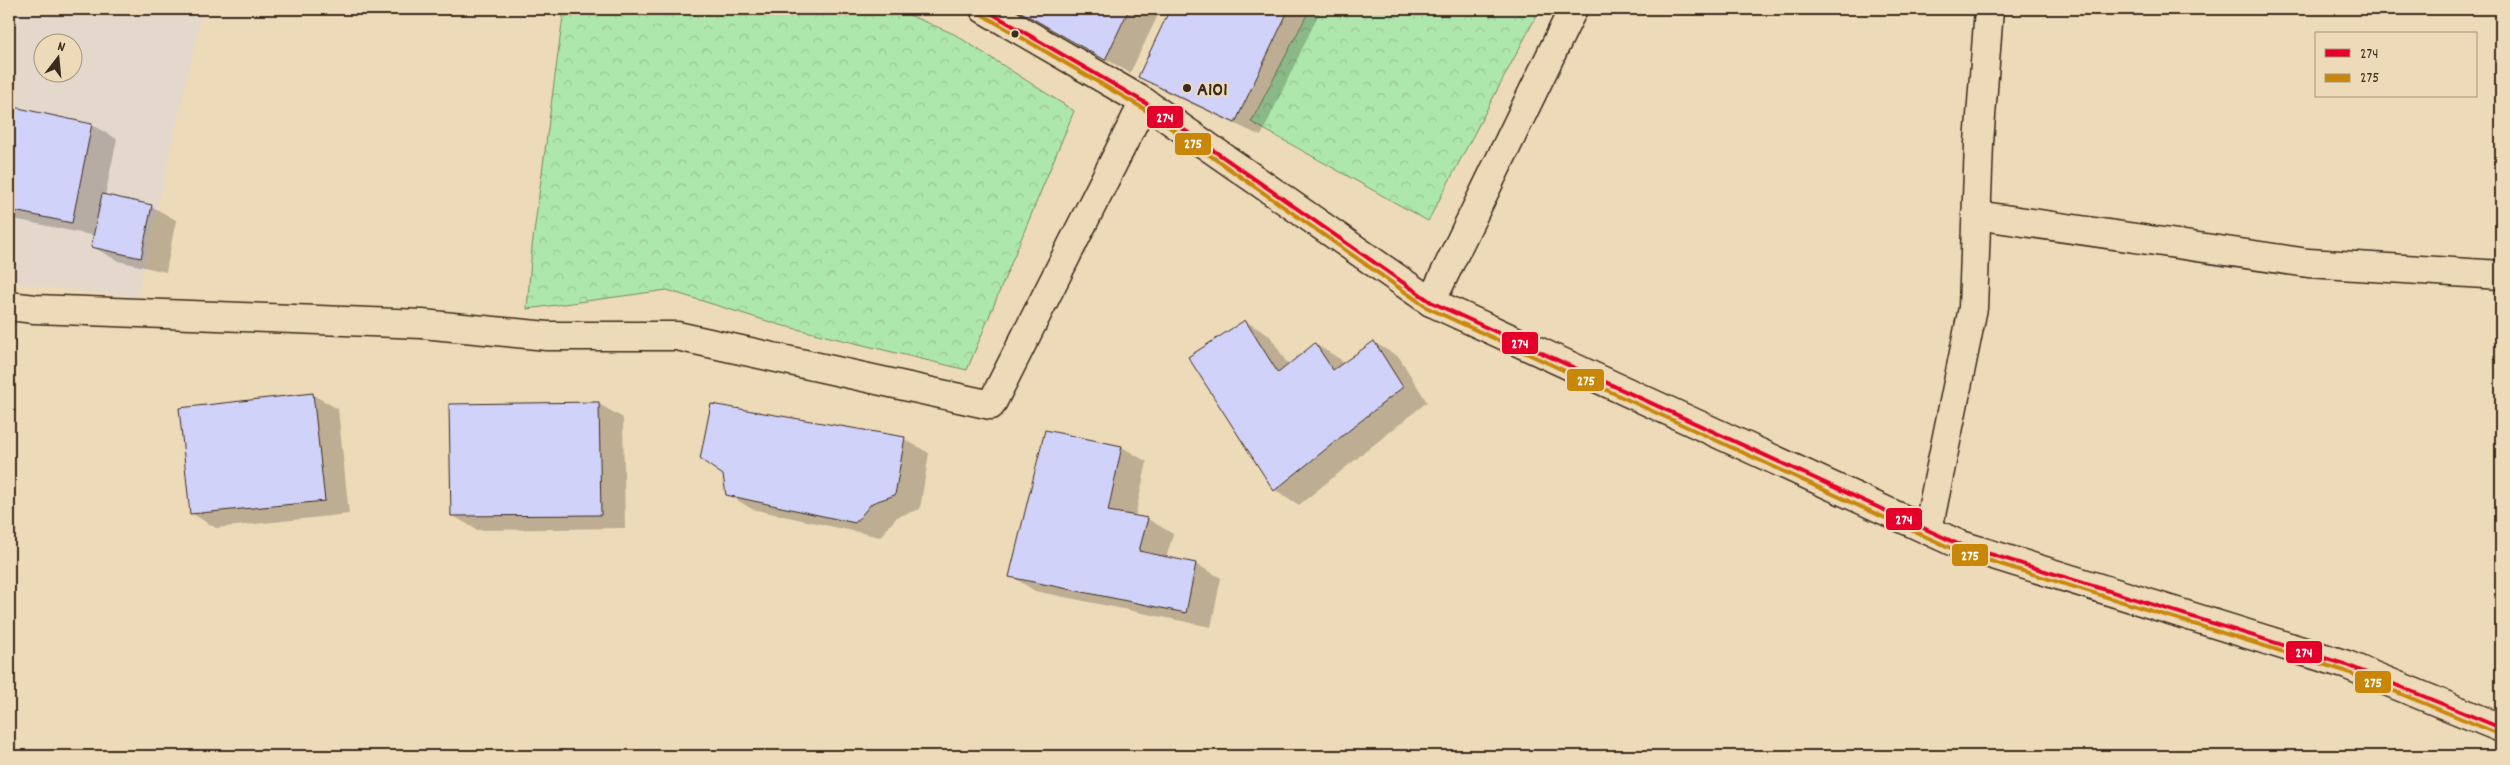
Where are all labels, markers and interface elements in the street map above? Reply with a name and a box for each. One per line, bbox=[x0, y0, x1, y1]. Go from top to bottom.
unlabelled marker bbox=[1010, 29, 1020, 39]
north arrow bbox=[32, 32, 82, 82]
legend bbox=[2315, 32, 2478, 98]
text: N bbox=[55, 37, 67, 58]
text: 274 bbox=[2360, 44, 2379, 66]
text: 275 bbox=[2360, 68, 2379, 90]
place label: A101 bbox=[1197, 77, 1228, 105]
marker: A101 bbox=[1181, 82, 1193, 94]
line badge: 274 bbox=[1146, 105, 1184, 129]
text: 274 bbox=[1156, 109, 1174, 129]
line badge: 275 bbox=[1174, 132, 1212, 156]
text: 275 bbox=[1184, 135, 1202, 155]
line badge: 274 bbox=[1501, 331, 1539, 355]
text: 274 bbox=[1511, 335, 1529, 355]
line badge: 275 bbox=[1566, 368, 1605, 392]
text: 275 bbox=[1577, 372, 1595, 392]
line badge: 274 bbox=[1885, 507, 1923, 531]
text: 274 bbox=[1895, 511, 1913, 531]
line badge: 275 bbox=[1951, 543, 1989, 567]
text: 275 bbox=[1961, 547, 1979, 567]
line badge: 274 bbox=[2285, 640, 2323, 664]
text: 274 bbox=[2295, 644, 2313, 664]
line badge: 275 bbox=[2354, 670, 2392, 694]
text: 275 bbox=[2364, 674, 2382, 694]

